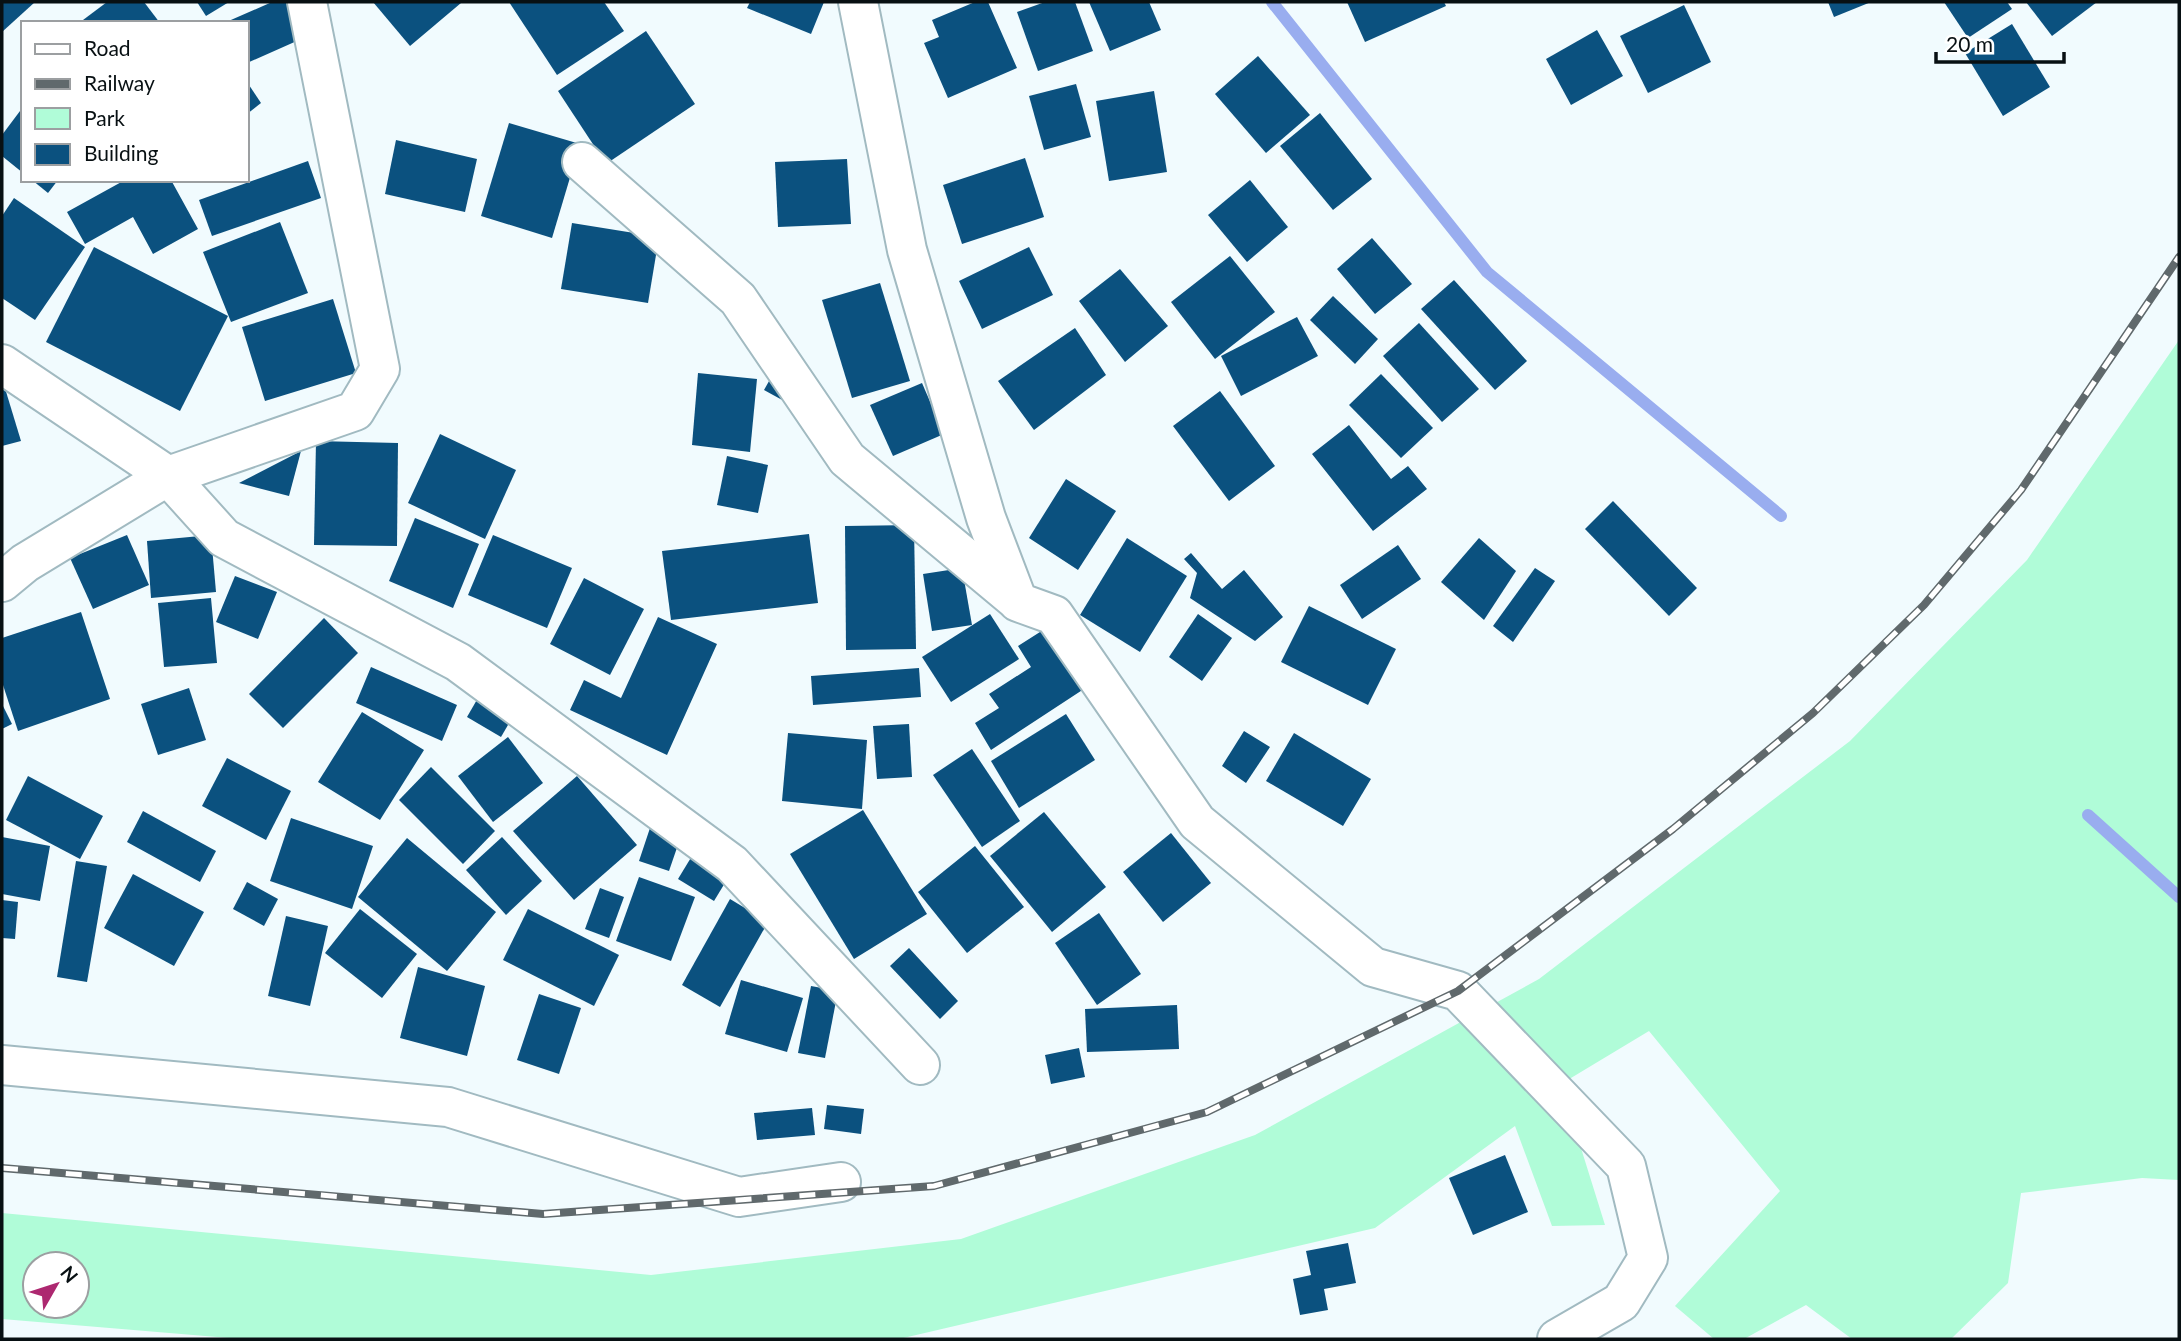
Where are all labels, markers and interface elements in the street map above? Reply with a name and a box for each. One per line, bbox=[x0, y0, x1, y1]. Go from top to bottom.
legend bbox=[21, 21, 248, 182]
scale bar bbox=[1936, 21, 2064, 65]
text: 20 m bbox=[1946, 31, 1993, 56]
text: Road bbox=[84, 35, 131, 60]
text: Railway bbox=[84, 70, 155, 95]
text: Park bbox=[84, 105, 125, 130]
text: Building bbox=[84, 140, 159, 165]
north arrow bbox=[21, 1250, 91, 1320]
text: N bbox=[56, 1261, 83, 1287]

